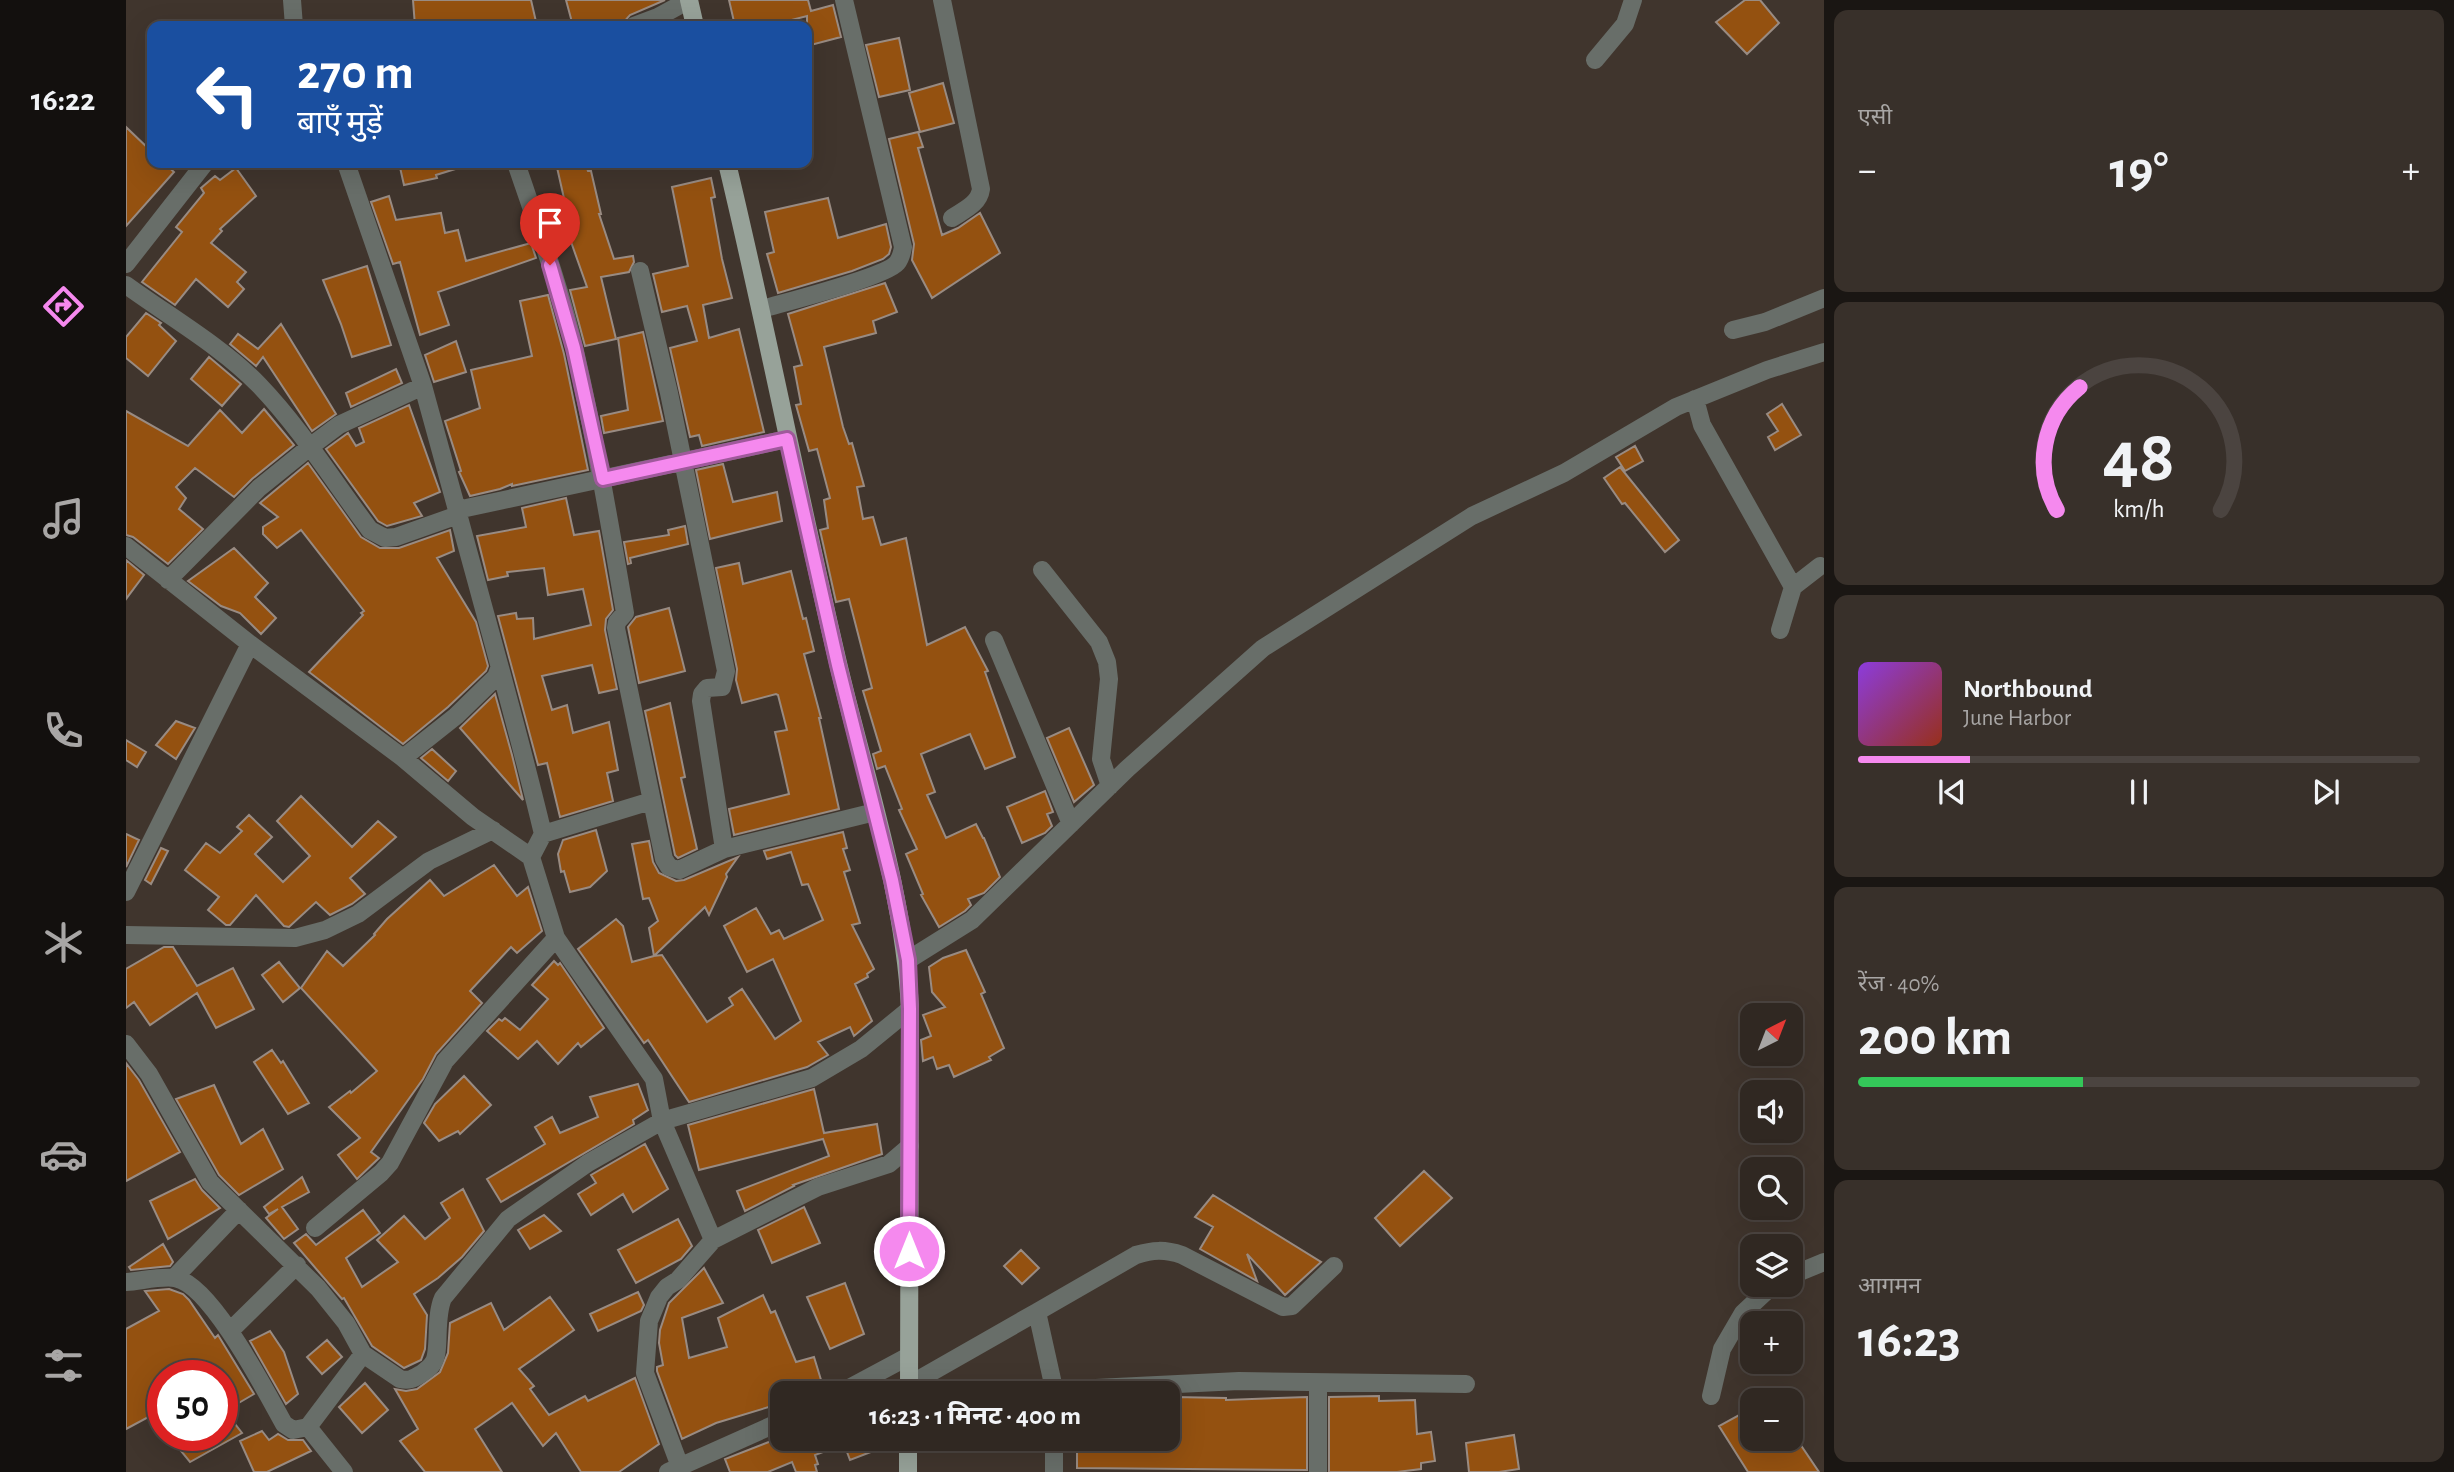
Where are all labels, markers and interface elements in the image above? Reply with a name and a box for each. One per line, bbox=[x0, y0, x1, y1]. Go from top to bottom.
icon: left bbox=[182, 49, 273, 140]
text: 270 m bbox=[297, 49, 414, 98]
text: 16:22 bbox=[31, 84, 95, 116]
text: एसी bbox=[1858, 106, 1892, 129]
text: बाएँ मुड़ें bbox=[297, 107, 383, 139]
text: 19° bbox=[2109, 145, 2169, 197]
text: − bbox=[1858, 152, 1876, 190]
text: + bbox=[2402, 152, 2420, 190]
pin bbox=[520, 193, 580, 265]
icon: arrive bbox=[531, 204, 569, 242]
icon: directions bbox=[39, 282, 88, 331]
text: 48 bbox=[2103, 422, 2175, 495]
icon: music bbox=[39, 494, 88, 543]
text: km/h bbox=[2113, 496, 2165, 521]
text: Northbound bbox=[1963, 676, 2092, 702]
icon: phone bbox=[39, 706, 88, 755]
text: June Harbor bbox=[1963, 707, 2071, 730]
icon: previous bbox=[1933, 773, 1971, 811]
icon: pause bbox=[2120, 773, 2158, 811]
icon: next bbox=[2307, 773, 2345, 811]
icon: climate bbox=[39, 918, 88, 967]
text: रेंज · 40% bbox=[1858, 973, 1940, 996]
north arrow bbox=[1740, 1003, 1802, 1066]
map controls bbox=[1740, 1003, 1803, 1451]
text: 200 km bbox=[1858, 1012, 2012, 1064]
button: sound bbox=[1740, 1080, 1803, 1143]
icon: car bbox=[39, 1130, 88, 1179]
button: search bbox=[1740, 1157, 1803, 1220]
position arrow bbox=[872, 1214, 946, 1288]
button: layers bbox=[1740, 1234, 1803, 1297]
text: आगमन bbox=[1858, 1275, 1921, 1298]
button: + bbox=[1740, 1311, 1803, 1374]
text: 16:23 bbox=[1858, 1314, 1961, 1366]
icon: filters bbox=[39, 1341, 88, 1390]
speed limit sign: 50 bbox=[147, 1360, 238, 1451]
button: − bbox=[1740, 1388, 1803, 1451]
text: 16:23 · 1 मिनट · 400 m bbox=[869, 1403, 1081, 1429]

